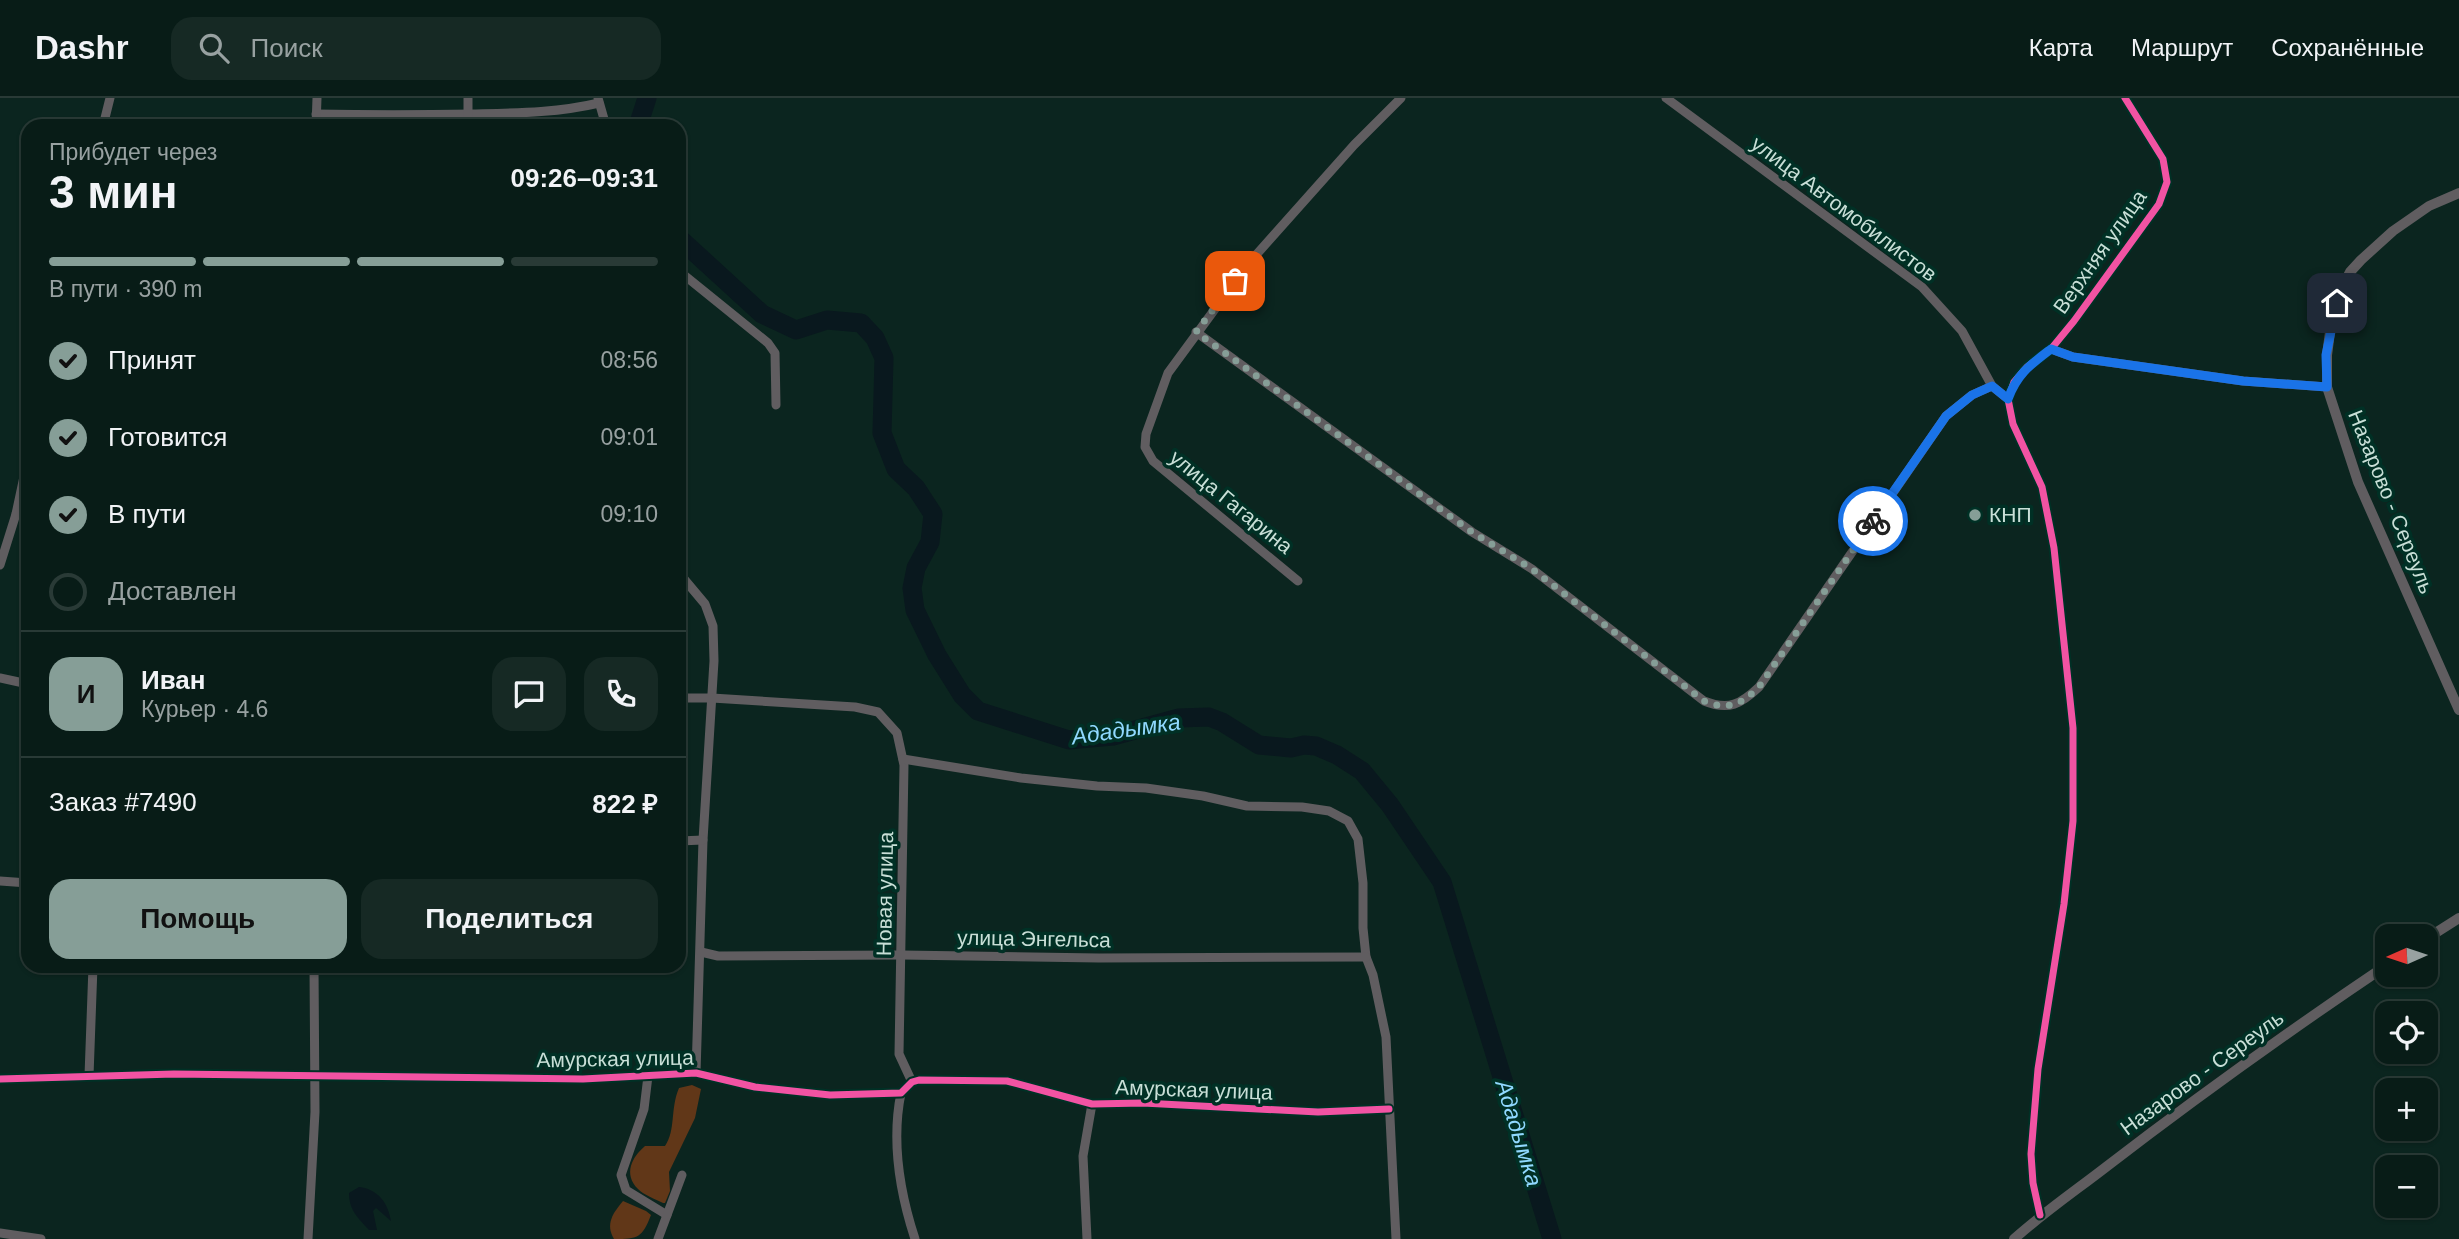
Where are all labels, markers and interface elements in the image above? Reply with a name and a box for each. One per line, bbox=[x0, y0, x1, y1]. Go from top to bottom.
search box bbox=[171, 17, 661, 80]
text: Dashr bbox=[35, 29, 129, 66]
icon: search bbox=[195, 29, 233, 67]
text: Поиск bbox=[251, 33, 323, 63]
text: Карта bbox=[2029, 34, 2093, 61]
text: Маршрут bbox=[2131, 34, 2233, 61]
text: Сохранённые bbox=[2271, 34, 2424, 61]
street label: улица Автомобилистов bbox=[1747, 131, 1941, 286]
text: Прибудет через bbox=[49, 139, 217, 165]
text: 09:26–09:31 bbox=[511, 163, 658, 193]
text: 3 мин bbox=[49, 166, 177, 218]
street label: Верхняя улица bbox=[2048, 185, 2151, 318]
pin bbox=[1205, 251, 1265, 311]
icon: bag bbox=[1216, 262, 1254, 300]
pin bbox=[2307, 273, 2367, 333]
text: В пути · 390 m bbox=[49, 276, 202, 302]
icon: home bbox=[2318, 284, 2356, 322]
icon: check bbox=[49, 342, 87, 380]
text: Принят bbox=[108, 345, 196, 375]
text: 08:56 bbox=[600, 347, 658, 373]
street label: Назарово - Сереуль bbox=[2344, 407, 2439, 597]
icon: check bbox=[49, 419, 87, 457]
text: Готовится bbox=[108, 422, 227, 452]
text: 09:01 bbox=[600, 424, 658, 450]
street label: улица Гагарина bbox=[1165, 445, 1297, 558]
courier bbox=[1838, 486, 1908, 556]
icon: check bbox=[49, 496, 87, 534]
text: В пути bbox=[108, 499, 186, 529]
text: 09:10 bbox=[600, 501, 658, 527]
icon: bike bbox=[1854, 502, 1892, 540]
place label: КНП bbox=[1989, 503, 2032, 526]
marker: КНП bbox=[1967, 507, 1983, 523]
text: Доставлен bbox=[108, 576, 237, 606]
button: chat bbox=[492, 657, 566, 731]
button: phone bbox=[584, 657, 658, 731]
text: Иван bbox=[141, 665, 206, 695]
text: И bbox=[77, 679, 95, 709]
text: Курьер · 4.6 bbox=[141, 696, 268, 722]
water label: Ададымка bbox=[1068, 708, 1182, 750]
text: Заказ #7490 bbox=[49, 787, 197, 817]
text: 822 ₽ bbox=[592, 789, 658, 819]
street label: Новая улица bbox=[872, 831, 897, 956]
button: Помощь bbox=[49, 879, 347, 959]
button: Поделиться bbox=[361, 879, 658, 959]
north arrow bbox=[2375, 924, 2438, 987]
map controls bbox=[2375, 924, 2438, 1218]
street label: улица Энгельса bbox=[957, 926, 1111, 951]
button: locate bbox=[2375, 1001, 2438, 1064]
street label: Назарово - Сереуль bbox=[2116, 1006, 2288, 1139]
street label: Амурская улица bbox=[536, 1046, 694, 1071]
street label: Амурская улица bbox=[1115, 1075, 1273, 1104]
water label: Ададымка bbox=[1490, 1075, 1547, 1189]
button: + bbox=[2375, 1078, 2438, 1141]
button: − bbox=[2375, 1155, 2438, 1218]

